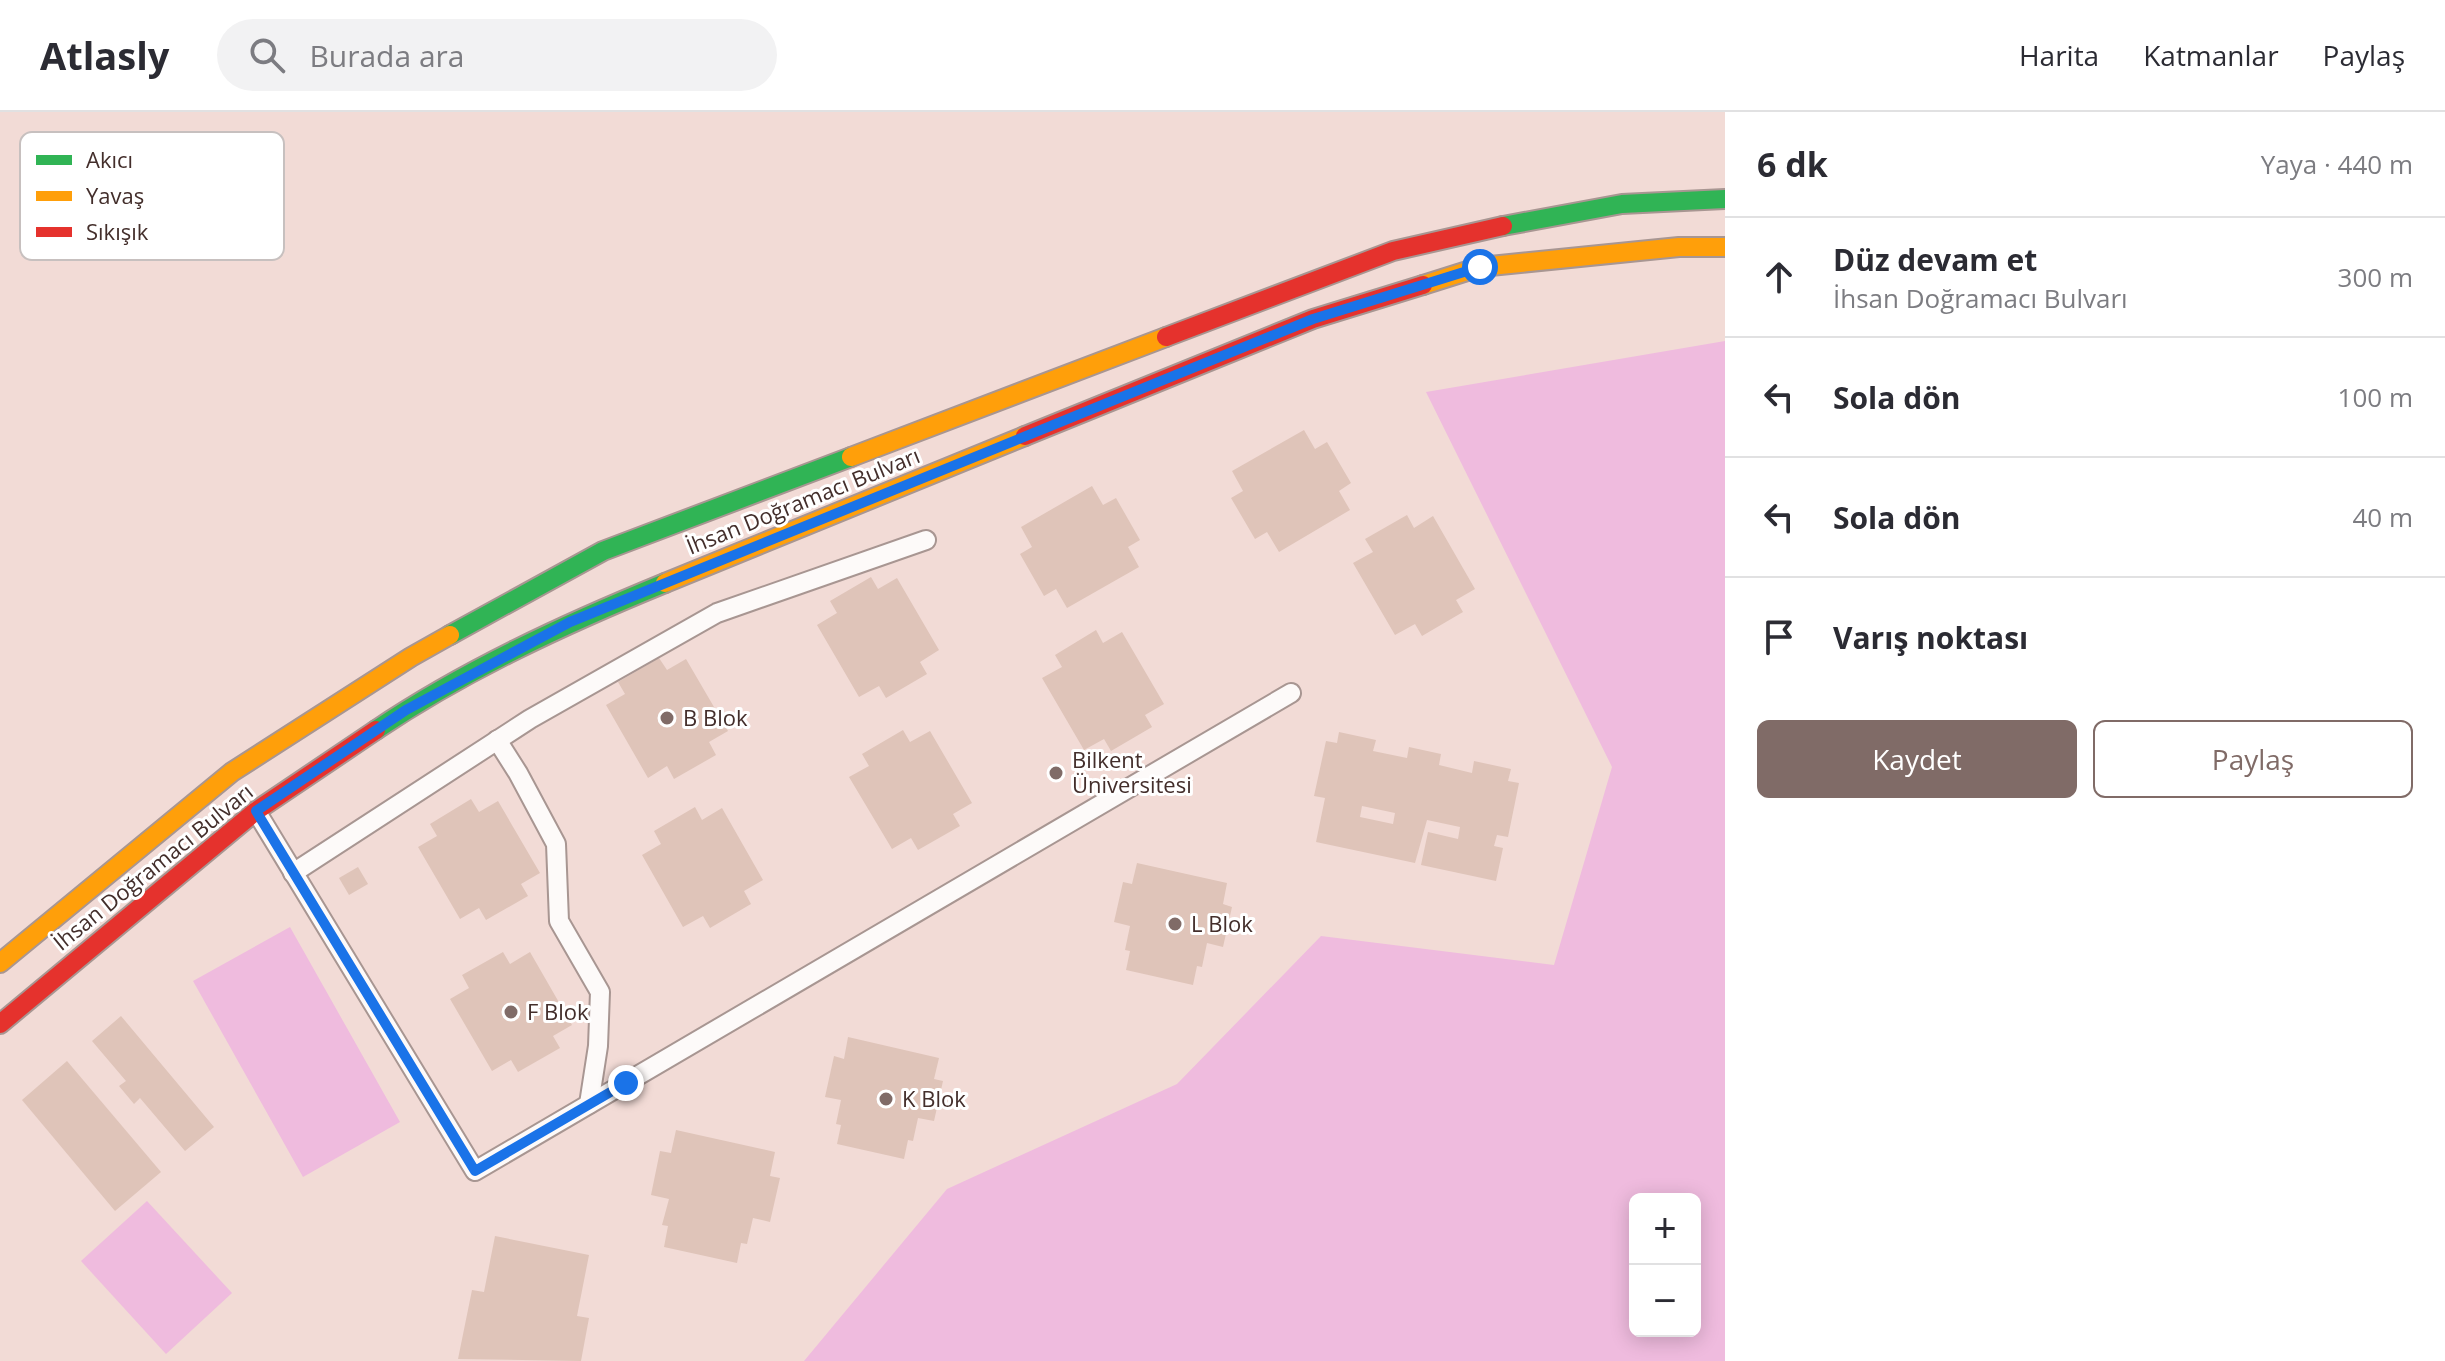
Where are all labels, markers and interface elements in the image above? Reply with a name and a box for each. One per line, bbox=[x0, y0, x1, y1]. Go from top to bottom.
search box bbox=[217, 19, 777, 91]
text: Atlasly bbox=[40, 29, 169, 81]
icon: search bbox=[245, 33, 289, 77]
text: Burada ara bbox=[309, 35, 465, 76]
text: Harita bbox=[2019, 36, 2099, 74]
text: Katmanlar bbox=[2143, 36, 2279, 74]
text: Paylaş bbox=[2323, 36, 2405, 74]
legend bbox=[20, 132, 284, 260]
text: 6 dk bbox=[1757, 141, 1828, 187]
text: Akıcı bbox=[86, 144, 133, 174]
text: Yaya · 440 m bbox=[2261, 146, 2413, 182]
text: Yavaş bbox=[86, 180, 144, 210]
text: Sıkışık bbox=[86, 216, 149, 246]
text: Düz devam et bbox=[1833, 239, 2037, 280]
route start bbox=[1462, 249, 1498, 285]
icon: ahead bbox=[1757, 255, 1801, 299]
text: 300 m bbox=[2338, 259, 2413, 295]
text: İhsan Doğramacı Bulvarı bbox=[1833, 280, 2128, 316]
icon: left bbox=[1757, 375, 1801, 419]
text: Sola dön bbox=[1833, 377, 1960, 418]
text: 100 m bbox=[2338, 379, 2413, 415]
street label: İhsan Doğramacı Bulvarı bbox=[681, 439, 924, 561]
icon: left bbox=[1757, 495, 1801, 539]
text: Sola dön bbox=[1833, 497, 1960, 538]
text: 40 m bbox=[2352, 499, 2413, 535]
icon: arrive bbox=[1757, 615, 1801, 659]
text: Varış noktası bbox=[1833, 617, 2028, 658]
place label: B Blok bbox=[683, 702, 748, 732]
marker: B Blok bbox=[658, 709, 676, 727]
button: Kaydet bbox=[1757, 720, 2077, 798]
button: Paylaş bbox=[2093, 720, 2413, 798]
place label: Bilkent Üniversitesi bbox=[1072, 744, 1192, 799]
marker: Bilkent Üniversitesi bbox=[1047, 764, 1065, 782]
street label: İhsan Doğramacı Bulvarı bbox=[46, 776, 259, 956]
place label: L Blok bbox=[1191, 908, 1253, 938]
marker: L Blok bbox=[1166, 915, 1184, 933]
place label: F Blok bbox=[527, 996, 589, 1026]
marker: F Blok bbox=[502, 1003, 520, 1021]
route end bbox=[608, 1065, 644, 1101]
place label: K Blok bbox=[902, 1083, 966, 1113]
marker: K Blok bbox=[877, 1090, 895, 1108]
map controls bbox=[1629, 1193, 1701, 1337]
button: + bbox=[1629, 1193, 1701, 1265]
button: − bbox=[1629, 1265, 1701, 1337]

